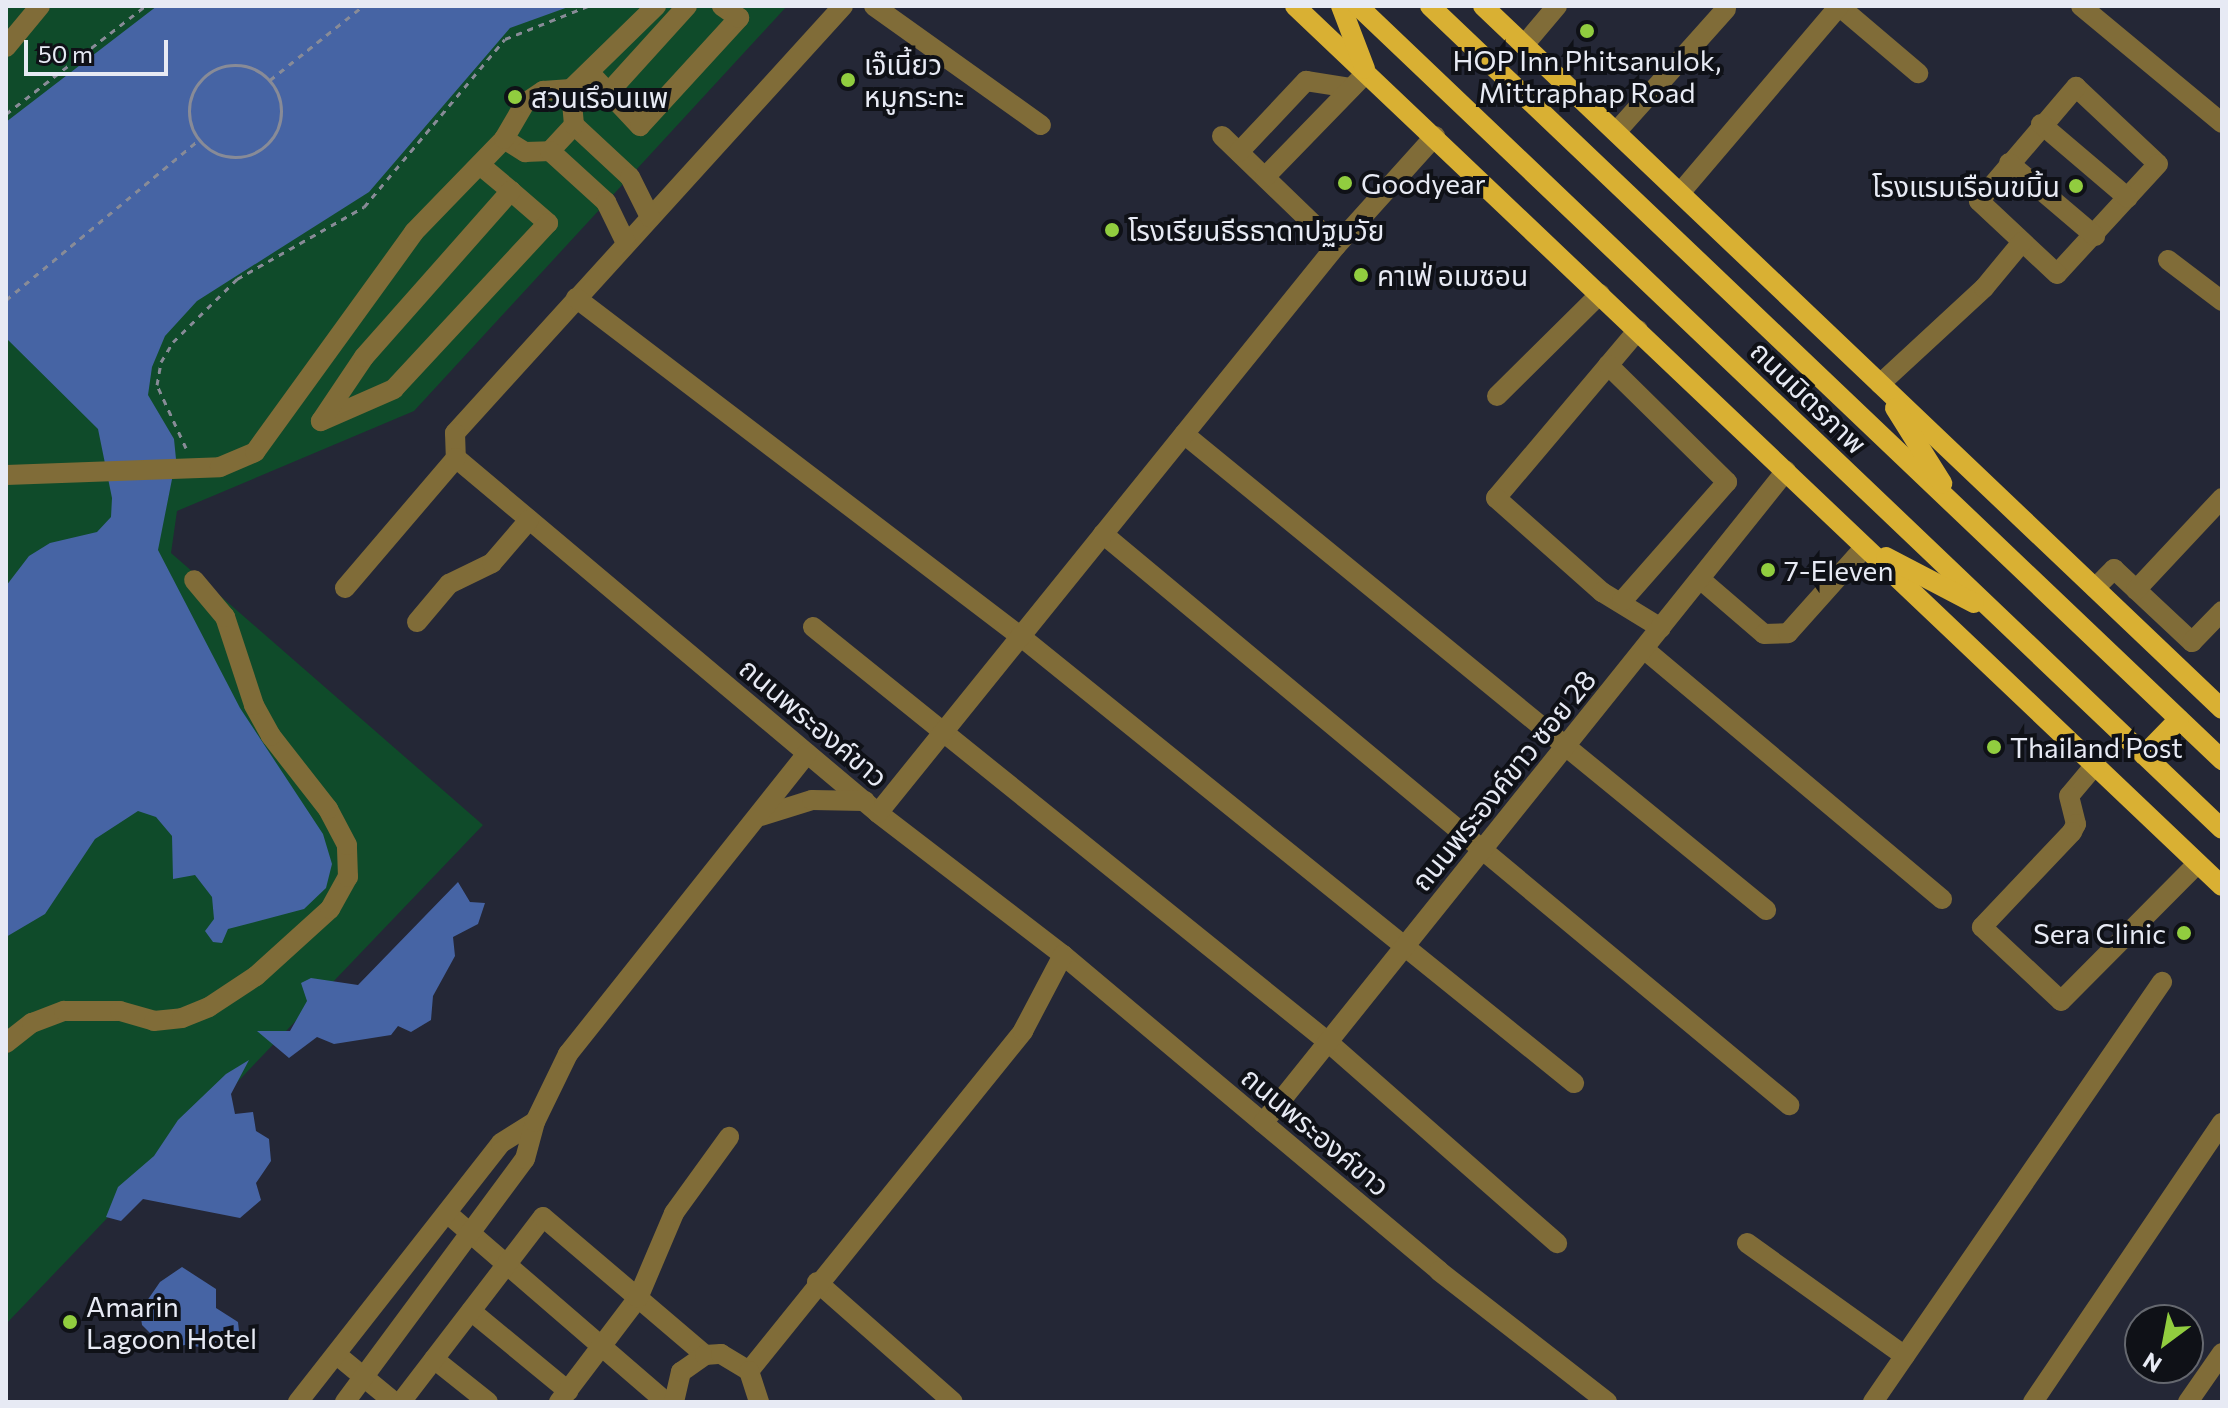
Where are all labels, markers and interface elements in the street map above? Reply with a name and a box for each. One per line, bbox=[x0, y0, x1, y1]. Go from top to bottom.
marker: HOP Inn Phitsanulok, Mittraphap Road bbox=[1578, 22, 1596, 40]
scale bar bbox=[28, 24, 172, 74]
text: 50 m bbox=[38, 39, 93, 68]
place label: HOP Inn Phitsanulok, Mittraphap Road bbox=[1453, 43, 1721, 109]
place label: เจ๊เนี้ยว หมูกระทะ bbox=[864, 47, 964, 113]
marker: เจ๊เนี้ยว หมูกระทะ bbox=[839, 71, 857, 89]
place label: สวนเรึอนเเพ bbox=[531, 80, 668, 114]
marker: สวนเรึอนเเพ bbox=[506, 88, 524, 106]
place label: Goodyear bbox=[1361, 166, 1486, 200]
place label: โรงแรมเรือนขมิ้น bbox=[1872, 169, 2060, 203]
marker: Goodyear bbox=[1336, 174, 1354, 192]
marker: โรงแรมเรือนขมิ้น bbox=[2067, 177, 2085, 195]
place label: โรงเรียนธีรธาดาปฐมวัย bbox=[1128, 213, 1384, 247]
marker: โรงเรียนธีรธาดาปฐมวัย bbox=[1103, 221, 1121, 239]
place label: คาเฟ่ อเมซอน bbox=[1377, 258, 1528, 292]
marker: คาเฟ่ อเมซอน bbox=[1352, 266, 1370, 284]
street label: ถนนมิตรภาพ bbox=[1744, 334, 1874, 460]
place label: 7-Eleven bbox=[1784, 553, 1893, 587]
marker: 7-Eleven bbox=[1759, 561, 1777, 579]
street label: ถนนพระองค์ขาว bbox=[733, 650, 895, 794]
street label: ถนนพระองค์ขาว ซอย 28 bbox=[1404, 663, 1602, 897]
place label: Thailand Post bbox=[2010, 730, 2183, 764]
marker: Thailand Post bbox=[1985, 738, 2003, 756]
place label: Sera Clinic bbox=[2033, 916, 2166, 950]
marker: Sera Clinic bbox=[2173, 922, 2195, 944]
street label: ถนนพระองค์ขาว bbox=[1235, 1059, 1397, 1203]
place label: Amarin Lagoon Hotel bbox=[86, 1289, 257, 1355]
north arrow bbox=[2124, 1304, 2204, 1384]
marker: Amarin Lagoon Hotel bbox=[61, 1313, 79, 1331]
text: N bbox=[2138, 1347, 2166, 1379]

